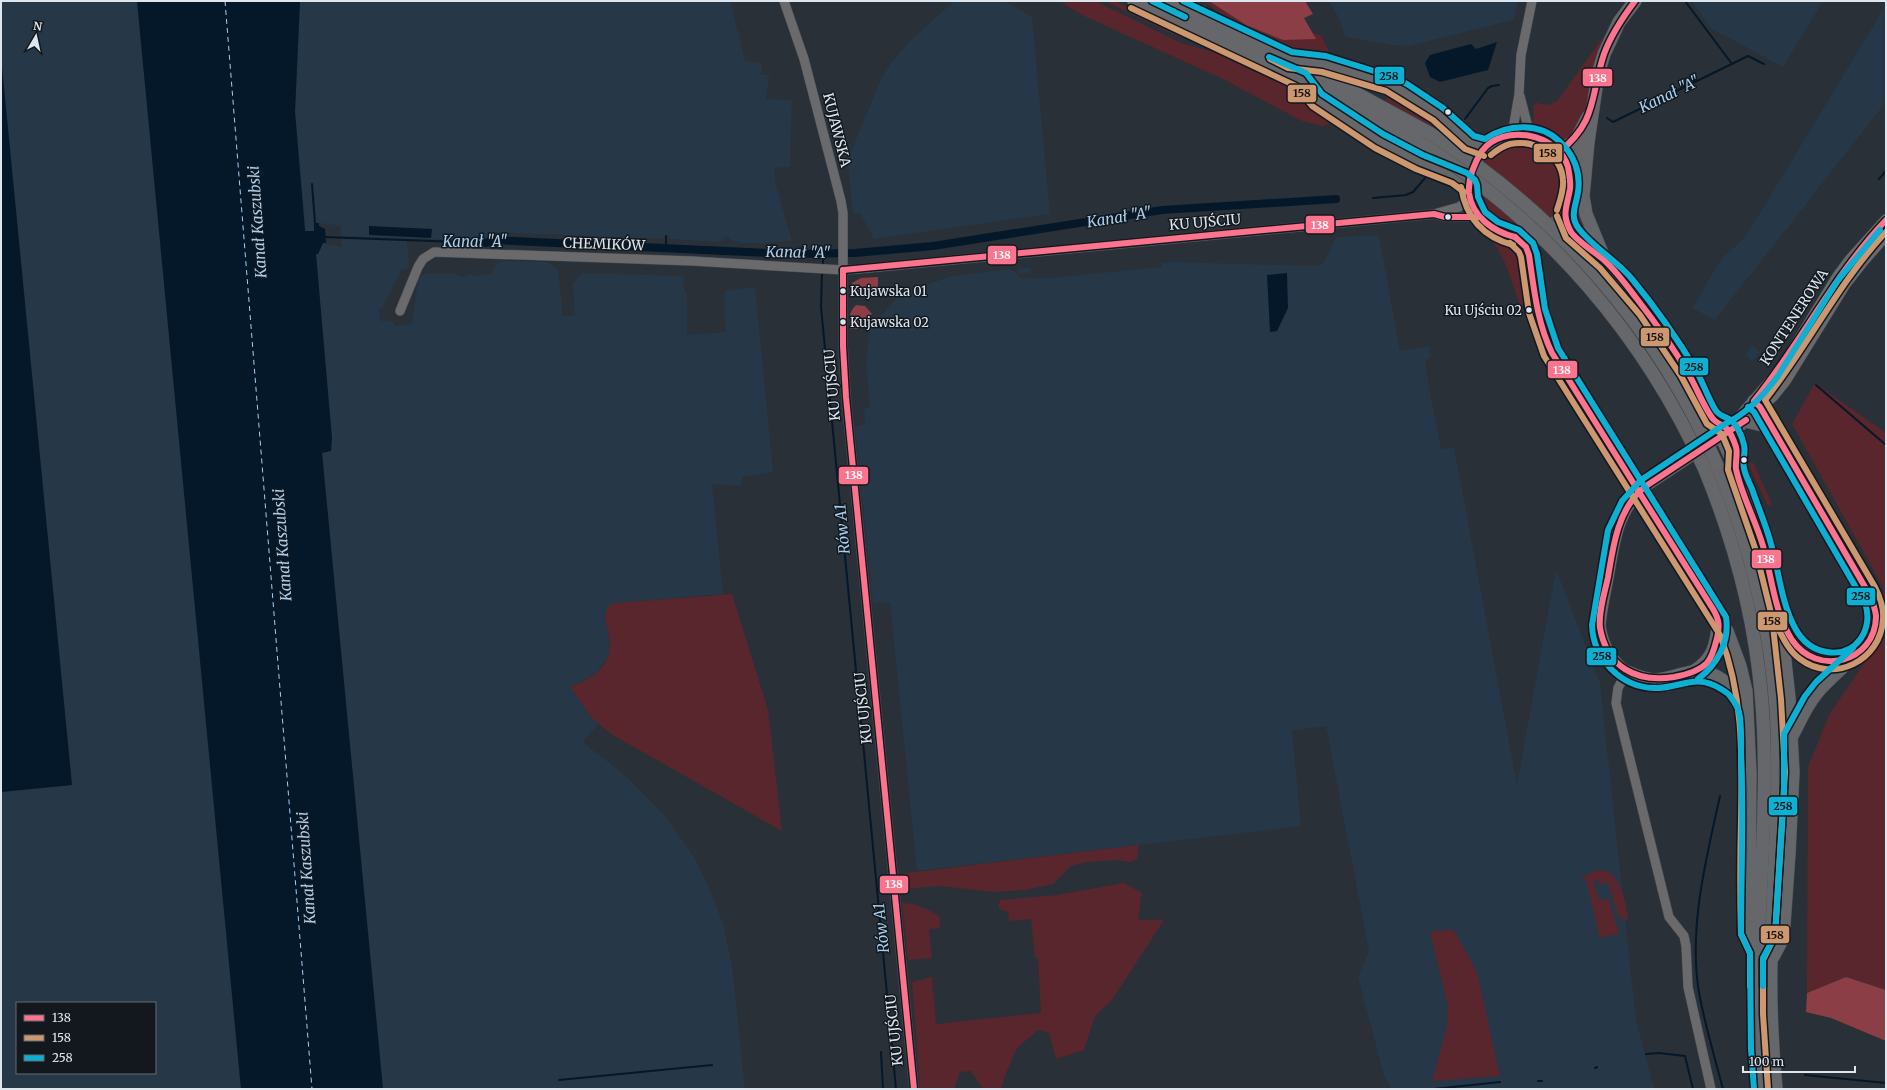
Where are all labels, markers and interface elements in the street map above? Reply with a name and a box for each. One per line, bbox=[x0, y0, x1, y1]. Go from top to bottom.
north arrow bbox=[16, 16, 56, 56]
text: N bbox=[32, 19, 43, 34]
line badge: 258 bbox=[1374, 66, 1405, 85]
line badge: 138 bbox=[1582, 68, 1613, 87]
text: 258 bbox=[1379, 69, 1399, 83]
text: 138 bbox=[1589, 71, 1607, 85]
water label: Kanał "A" bbox=[1635, 71, 1703, 117]
line badge: 158 bbox=[1287, 84, 1317, 103]
text: 158 bbox=[1293, 86, 1311, 100]
street label: KUJAWSKA bbox=[819, 91, 855, 169]
unlabelled marker bbox=[1443, 107, 1453, 117]
line badge: 158 bbox=[1533, 143, 1563, 163]
text: 158 bbox=[1539, 146, 1557, 160]
water label: Kanał Kaszubski bbox=[244, 165, 270, 280]
water label: Kanał "A" bbox=[1084, 202, 1153, 232]
street label: KU UJŚCIU bbox=[1168, 210, 1242, 234]
unlabelled marker bbox=[1443, 212, 1453, 222]
line badge: 138 bbox=[1305, 215, 1335, 234]
text: 138 bbox=[1311, 218, 1329, 232]
water label: Kanał "A" bbox=[442, 232, 508, 251]
street label: CHEMIKÓW bbox=[563, 234, 646, 254]
water label: Kanał "A" bbox=[764, 242, 831, 262]
line badge: 138 bbox=[987, 245, 1017, 265]
text: 138 bbox=[993, 248, 1011, 262]
street label: KONTENEROWA bbox=[1756, 265, 1832, 369]
place label: Kujawska 01 bbox=[850, 283, 927, 300]
marker: Kujawska 01 bbox=[838, 286, 848, 296]
place label: Ku Ujściu 02 bbox=[1444, 302, 1522, 319]
marker: Ku Ujściu 02 bbox=[1524, 305, 1534, 315]
place label: Kujawska 02 bbox=[850, 314, 929, 331]
marker: Kujawska 02 bbox=[838, 317, 848, 327]
line badge: 158 bbox=[1640, 327, 1670, 347]
text: 158 bbox=[1646, 330, 1664, 344]
street label: KU UJŚCIU bbox=[820, 348, 844, 422]
line badge: 258 bbox=[1679, 357, 1709, 376]
line badge: 138 bbox=[1547, 360, 1578, 379]
text: 258 bbox=[1684, 360, 1704, 374]
text: 138 bbox=[1553, 363, 1571, 377]
unlabelled marker bbox=[1739, 455, 1749, 465]
line badge: 138 bbox=[838, 466, 869, 485]
text: 138 bbox=[845, 468, 863, 482]
water label: Kanał Kaszubski bbox=[269, 488, 295, 603]
water label: Rów A1 bbox=[830, 503, 854, 555]
line badge: 138 bbox=[1751, 549, 1782, 569]
text: 138 bbox=[1757, 552, 1775, 566]
line badge: 258 bbox=[1846, 587, 1876, 606]
text: 258 bbox=[1851, 589, 1871, 603]
line badge: 158 bbox=[1757, 611, 1788, 631]
text: 158 bbox=[1763, 614, 1781, 628]
line badge: 258 bbox=[1586, 647, 1617, 666]
text: 258 bbox=[1592, 649, 1612, 663]
street label: KU UJŚCIU bbox=[850, 671, 876, 745]
line badge: 258 bbox=[1768, 796, 1798, 816]
text: 258 bbox=[1773, 799, 1793, 813]
water label: Kanał Kaszubski bbox=[293, 811, 319, 926]
line badge: 138 bbox=[879, 875, 909, 894]
text: 138 bbox=[885, 877, 903, 891]
water label: Rów A1 bbox=[869, 902, 893, 954]
line badge: 158 bbox=[1760, 925, 1790, 944]
text: 158 bbox=[1766, 928, 1784, 942]
street label: KU UJŚCIU bbox=[881, 993, 907, 1067]
legend bbox=[16, 1002, 156, 1074]
text: 138 bbox=[52, 1010, 71, 1025]
text: 158 bbox=[52, 1030, 71, 1045]
scale bar bbox=[1743, 1048, 1855, 1074]
text: 258 bbox=[52, 1050, 73, 1065]
text: 100 m bbox=[1749, 1054, 1784, 1069]

